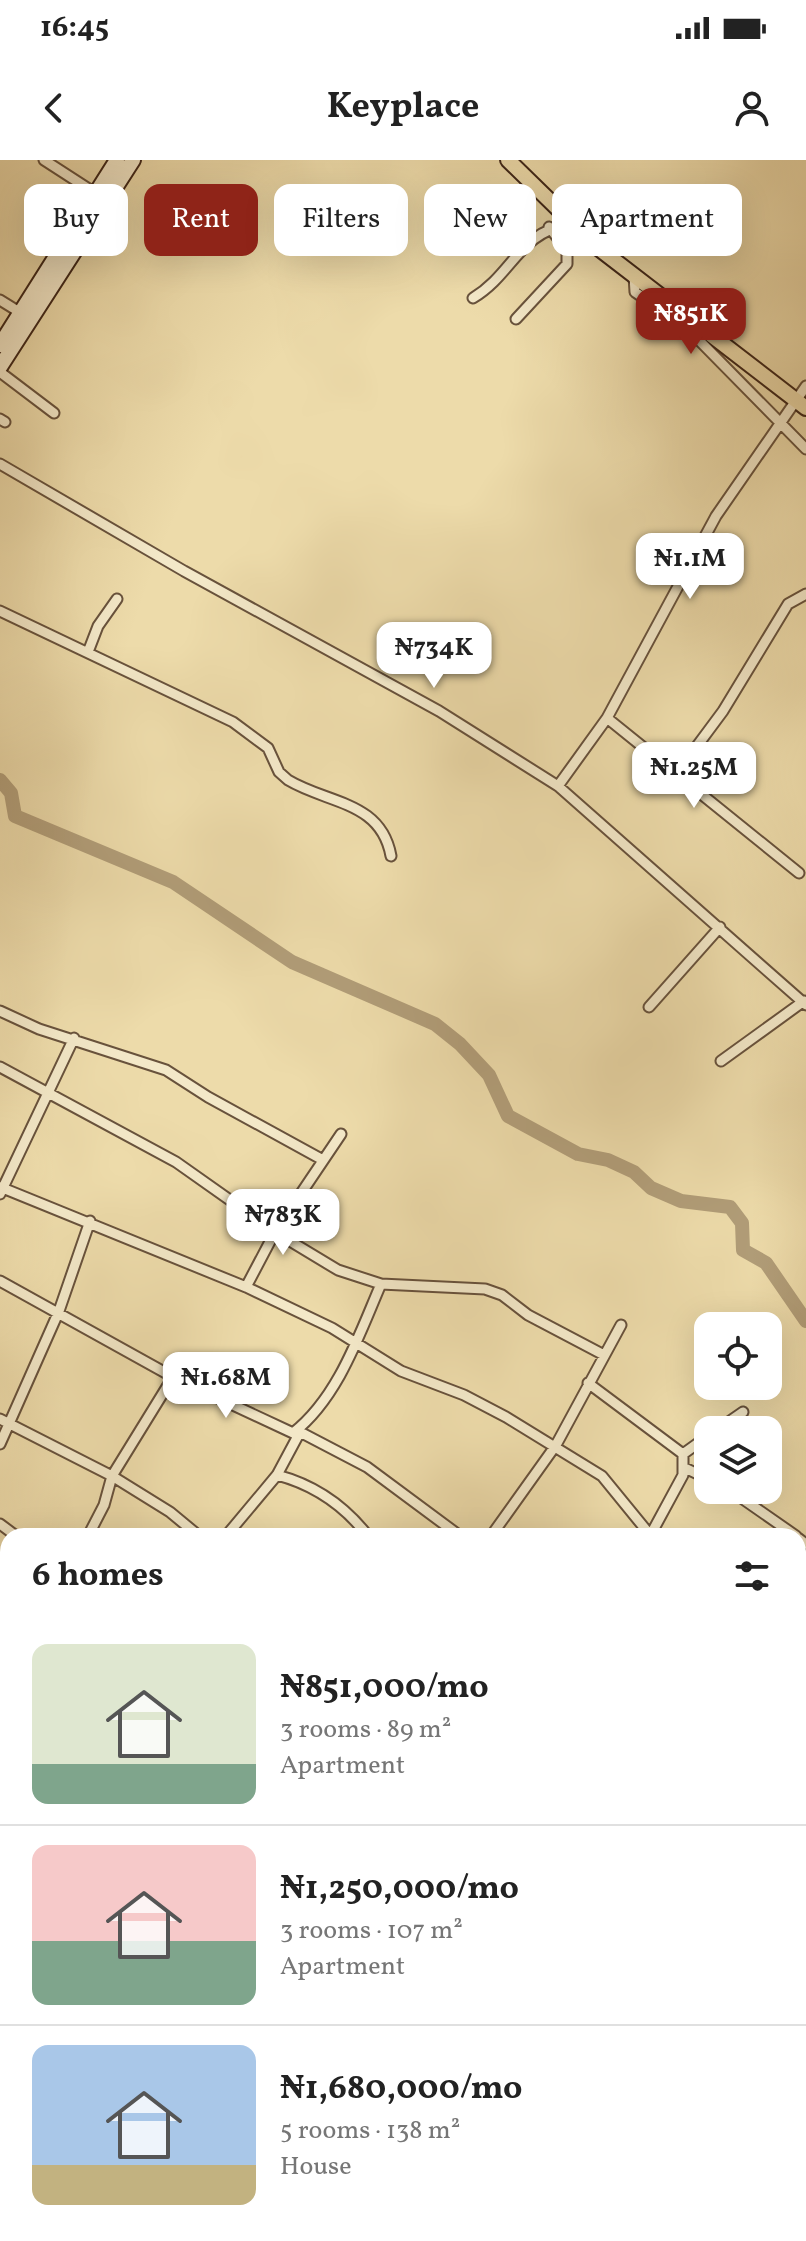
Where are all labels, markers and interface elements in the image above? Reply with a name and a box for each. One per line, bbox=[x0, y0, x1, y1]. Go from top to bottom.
text: 16:45 bbox=[40, 7, 109, 49]
text: Keyplace bbox=[327, 83, 479, 133]
icon: back bbox=[32, 86, 76, 130]
icon: person bbox=[730, 86, 774, 130]
chip: Buy bbox=[24, 184, 128, 256]
chip: Rent bbox=[144, 184, 258, 256]
chip: Filters bbox=[274, 184, 408, 256]
chip: New bbox=[424, 184, 536, 256]
chip: Apartment bbox=[552, 184, 742, 256]
pin: ₦851K bbox=[635, 288, 747, 356]
text: ₦851K bbox=[654, 296, 728, 332]
pin: ₦1.1M bbox=[634, 533, 746, 601]
text: ₦1.1M bbox=[654, 541, 726, 577]
pin: ₦734K bbox=[378, 622, 490, 690]
text: ₦734K bbox=[395, 630, 473, 666]
pin: ₦1.25M bbox=[629, 742, 759, 810]
text: ₦1.25M bbox=[650, 750, 738, 786]
pin: ₦783K bbox=[227, 1189, 339, 1257]
text: ₦783K bbox=[244, 1197, 322, 1233]
map controls bbox=[694, 1312, 782, 1504]
button: locate bbox=[694, 1312, 782, 1400]
pin: ₦1.68M bbox=[161, 1352, 291, 1420]
text: ₦1.68M bbox=[181, 1360, 271, 1396]
button: layers bbox=[694, 1416, 782, 1504]
text: 6 homes bbox=[32, 1553, 164, 1600]
icon: filters bbox=[730, 1554, 774, 1598]
text: ₦851,000/mo bbox=[280, 1665, 489, 1712]
icon: home bbox=[96, 1676, 192, 1772]
text: 3 rooms · 89 m² bbox=[280, 1712, 451, 1748]
text: Apartment bbox=[280, 1748, 405, 1784]
text: ₦1,250,000/mo bbox=[280, 1866, 519, 1913]
icon: home bbox=[96, 1877, 192, 1973]
text: 3 rooms · 107 m² bbox=[280, 1913, 463, 1949]
text: Apartment bbox=[280, 1949, 405, 1985]
text: ₦1,680,000/mo bbox=[280, 2066, 522, 2113]
icon: home bbox=[96, 2077, 192, 2173]
text: 5 rooms · 138 m² bbox=[280, 2113, 460, 2149]
text: House bbox=[280, 2149, 352, 2185]

